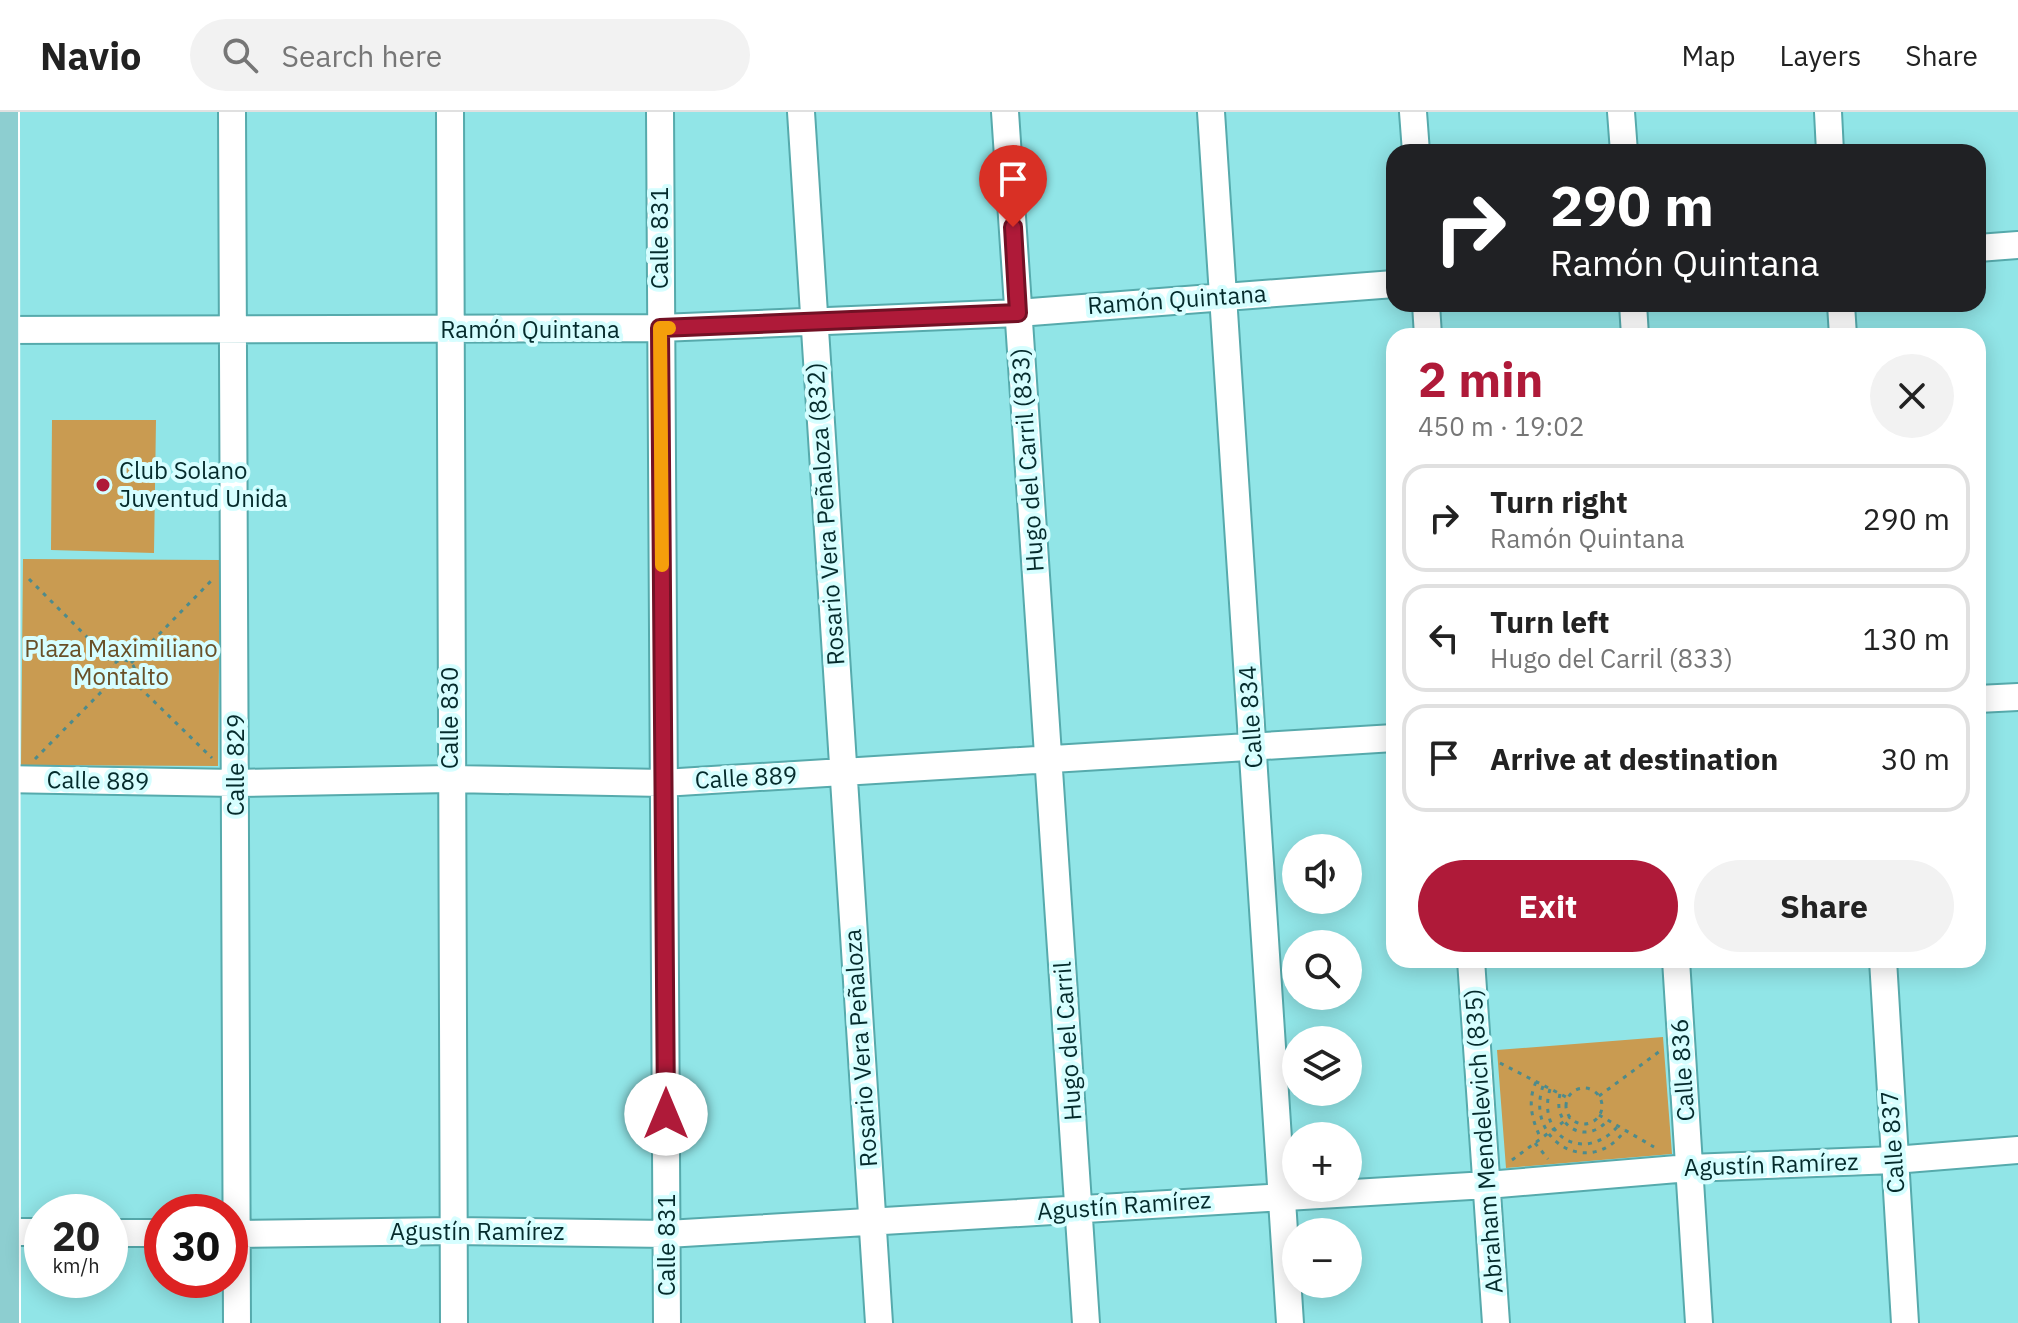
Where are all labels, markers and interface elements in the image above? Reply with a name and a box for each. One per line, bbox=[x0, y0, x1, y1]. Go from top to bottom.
search box bbox=[190, 19, 750, 91]
text: Navio bbox=[40, 31, 142, 80]
icon: search bbox=[218, 33, 262, 77]
text: Search here bbox=[282, 36, 442, 75]
text: Map bbox=[1681, 37, 1735, 74]
text: Layers bbox=[1779, 37, 1861, 74]
text: Share bbox=[1905, 37, 1978, 74]
pin bbox=[979, 145, 1047, 227]
icon: arrive bbox=[991, 157, 1035, 201]
text: 290 m bbox=[1550, 169, 1714, 241]
icon: right bbox=[1418, 176, 1522, 280]
street label: Calle 831 bbox=[643, 187, 675, 289]
text: Ramón Quintana bbox=[1550, 239, 1819, 286]
street label: Ramón Quintana bbox=[1086, 277, 1268, 321]
street label: Ramón Quintana bbox=[440, 313, 620, 345]
street label: Hugo del Carril (833) bbox=[1003, 347, 1051, 573]
text: 2 min bbox=[1418, 348, 1543, 410]
button: close bbox=[1870, 354, 1954, 438]
street label: Rosario Vera Peñaloza (832) bbox=[798, 362, 852, 667]
text: 450 m · 19:02 bbox=[1418, 409, 1584, 443]
place label: Club Solano Juventud Unida bbox=[119, 454, 288, 514]
marker: Club Solano Juventud Unida bbox=[94, 476, 112, 494]
text: Turn right bbox=[1490, 482, 1628, 521]
icon: right bbox=[1422, 496, 1466, 540]
text: 290 m bbox=[1863, 499, 1950, 538]
text: Ramón Quintana bbox=[1490, 521, 1685, 555]
text: Turn left bbox=[1490, 602, 1609, 641]
icon: left bbox=[1422, 616, 1466, 660]
text: 130 m bbox=[1863, 619, 1950, 658]
park label: Plaza Maximiliano Montalto bbox=[24, 632, 218, 692]
text: Hugo del Carril (833) bbox=[1490, 641, 1733, 675]
street label: Calle 834 bbox=[1230, 665, 1270, 769]
street label: Calle 830 bbox=[433, 667, 465, 769]
street label: Calle 829 bbox=[219, 714, 251, 816]
icon: arrive bbox=[1422, 736, 1466, 780]
text: Arrive at destination bbox=[1490, 739, 1778, 778]
text: 30 m bbox=[1881, 739, 1950, 778]
street label: Calle 889 bbox=[694, 758, 798, 796]
street label: Calle 889 bbox=[46, 763, 150, 797]
map controls bbox=[1282, 834, 1362, 1298]
button: sound bbox=[1282, 834, 1362, 914]
button: Exit bbox=[1418, 860, 1678, 952]
button: Share bbox=[1694, 860, 1954, 952]
street label: Rosario Vera Peñaloza bbox=[836, 928, 884, 1168]
button: search bbox=[1282, 930, 1362, 1010]
street label: Hugo del Carril bbox=[1045, 960, 1089, 1122]
street label: Abraham Mendelevich (835) bbox=[1456, 988, 1510, 1294]
street label: Calle 836 bbox=[1662, 1018, 1702, 1122]
button: layers bbox=[1282, 1026, 1362, 1106]
position arrow bbox=[624, 1072, 708, 1156]
street label: Calle 837 bbox=[1872, 1090, 1912, 1194]
button: + bbox=[1282, 1122, 1362, 1202]
street label: Agustín Ramírez bbox=[1683, 1145, 1859, 1183]
street label: Agustín Ramírez bbox=[1036, 1183, 1212, 1227]
speed limit sign: 30 bbox=[144, 1194, 248, 1298]
street label: Calle 831 bbox=[650, 1194, 682, 1296]
text: 20 bbox=[52, 1210, 100, 1262]
street label: Agustín Ramírez bbox=[390, 1215, 564, 1247]
button: − bbox=[1282, 1218, 1362, 1298]
text: km/h bbox=[52, 1252, 100, 1279]

